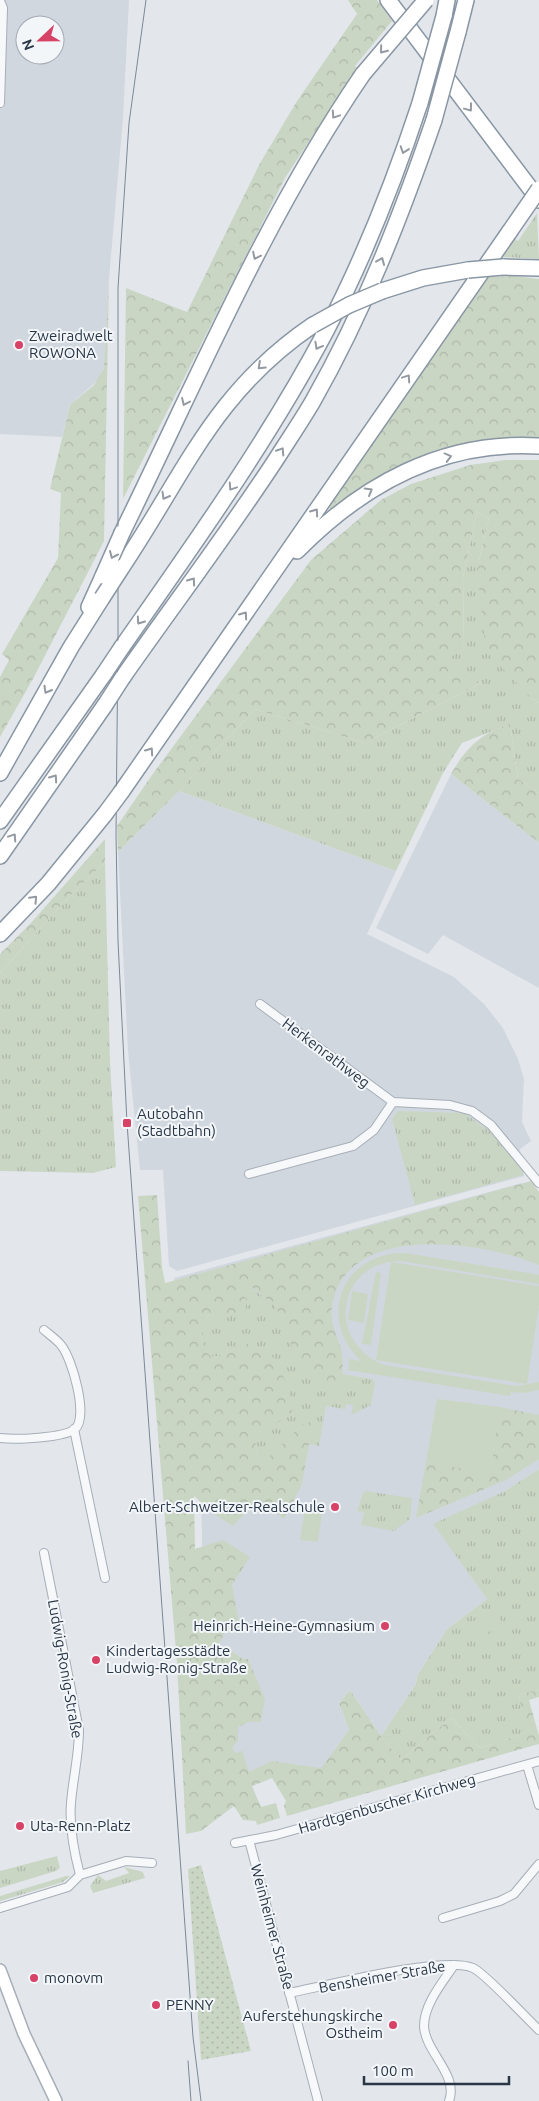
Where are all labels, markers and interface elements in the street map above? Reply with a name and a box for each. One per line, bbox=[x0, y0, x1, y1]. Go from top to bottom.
north arrow bbox=[15, 15, 65, 65]
text: N bbox=[19, 37, 37, 53]
one-way arrow bbox=[380, 44, 388, 53]
one-way arrow bbox=[464, 102, 472, 111]
one-way arrow bbox=[332, 109, 341, 118]
one-way arrow bbox=[400, 145, 410, 153]
one-way arrow bbox=[252, 251, 262, 260]
one-way arrow bbox=[374, 257, 385, 266]
place label: Zweiradwelt ROWONA bbox=[29, 327, 113, 361]
marker: Zweiradwelt ROWONA bbox=[13, 339, 25, 351]
one-way arrow bbox=[314, 341, 324, 350]
one-way arrow bbox=[257, 360, 266, 369]
one-way arrow bbox=[401, 374, 410, 383]
one-way arrow bbox=[181, 397, 191, 406]
one-way arrow bbox=[275, 447, 284, 457]
one-way arrow bbox=[443, 452, 451, 462]
one-way arrow bbox=[229, 481, 238, 491]
one-way arrow bbox=[364, 487, 373, 497]
one-way arrow bbox=[161, 491, 171, 500]
one-way arrow bbox=[309, 508, 318, 517]
one-way arrow bbox=[108, 550, 119, 559]
one-way arrow bbox=[186, 577, 195, 587]
one-way arrow bbox=[238, 611, 247, 621]
one-way arrow bbox=[137, 615, 146, 625]
one-way arrow bbox=[43, 684, 53, 693]
one-way arrow bbox=[144, 747, 153, 757]
one-way arrow bbox=[48, 774, 57, 784]
one-way arrow bbox=[7, 833, 16, 843]
one-way arrow bbox=[28, 896, 37, 905]
street label: Herkenrathweg bbox=[279, 1014, 373, 1091]
place label: Autobahn (Stadtbahn) bbox=[137, 1105, 216, 1139]
marker: Autobahn (Stadtbahn) bbox=[121, 1117, 133, 1129]
place label: Albert-Schweitzer-Realschule bbox=[129, 1498, 325, 1515]
marker: Albert-Schweitzer-Realschule bbox=[329, 1501, 341, 1513]
street label: Ludwig-Ronig-Straße bbox=[45, 1598, 86, 1740]
place label: Heinrich-Heine-Gymnasium bbox=[193, 1617, 375, 1634]
marker: Heinrich-Heine-Gymnasium bbox=[379, 1620, 391, 1632]
place label: Kindertagesstädte Ludwig-Ronig-Straße bbox=[106, 1642, 247, 1676]
marker: Kindertagesstädte Ludwig-Ronig-Straße bbox=[90, 1654, 102, 1666]
street label: Hardtgenbuscher Kirchweg bbox=[296, 1770, 477, 1837]
place label: Uta-Renn-Platz bbox=[30, 1817, 131, 1834]
marker: Uta-Renn-Platz bbox=[14, 1820, 26, 1832]
street label: Weinheimer Straße bbox=[248, 1862, 297, 1992]
street label: Bensheimer Straße bbox=[317, 1957, 447, 1996]
place label: monovm bbox=[44, 1969, 103, 1986]
marker: monovm bbox=[28, 1972, 40, 1984]
place label: PENNY bbox=[166, 1996, 214, 2013]
marker: PENNY bbox=[150, 1999, 162, 2011]
place label: Auferstehungskirche Ostheim bbox=[243, 2007, 383, 2041]
marker: Auferstehungskirche Ostheim bbox=[387, 2019, 399, 2031]
scale bar bbox=[364, 2054, 509, 2086]
text: 100 m bbox=[372, 2062, 414, 2079]

